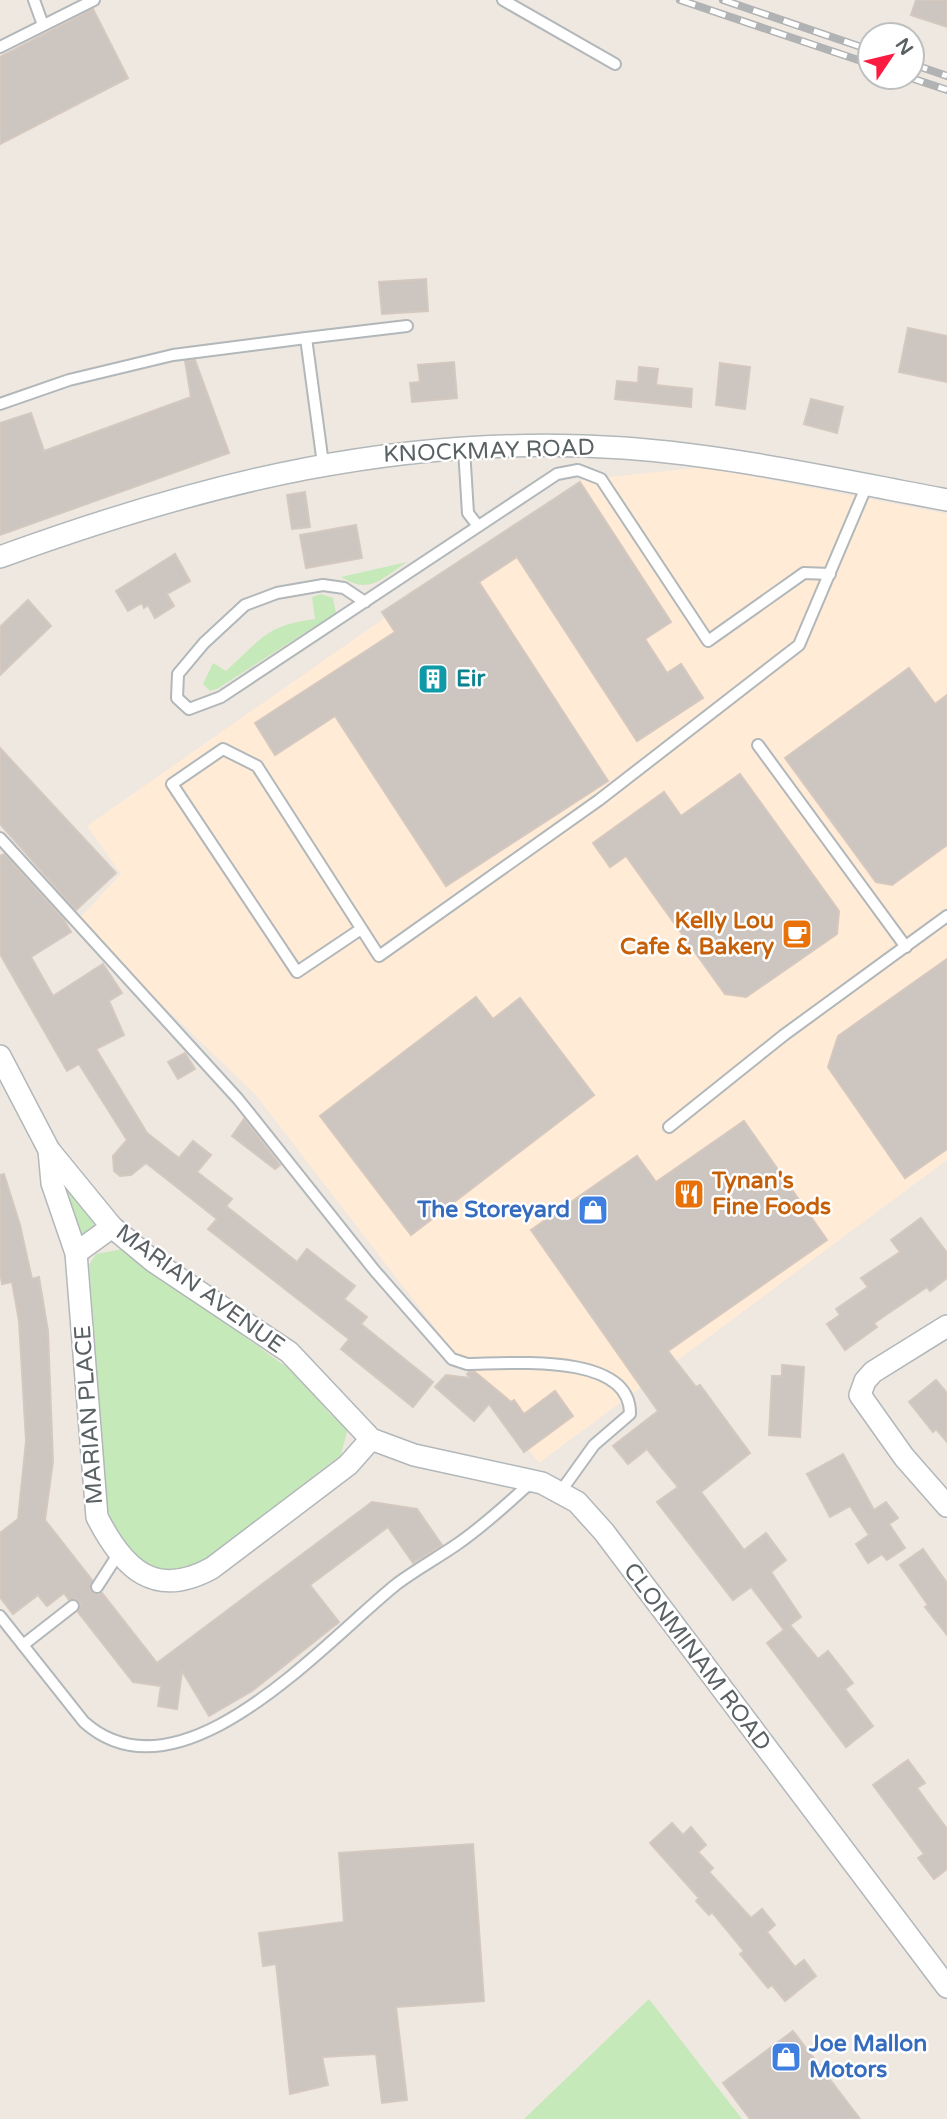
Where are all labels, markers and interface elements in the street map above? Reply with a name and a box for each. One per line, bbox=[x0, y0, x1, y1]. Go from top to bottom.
north arrow bbox=[856, 21, 926, 91]
text: N bbox=[891, 34, 917, 59]
street label: KNOCKMAY ROAD bbox=[383, 433, 595, 469]
building icon: Eir bbox=[416, 662, 450, 696]
place label: Eir bbox=[456, 665, 486, 693]
place label: Kelly Lou Cafe & Bakery bbox=[620, 907, 775, 961]
cafe icon: Kelly Lou Cafe & Bakery bbox=[780, 917, 814, 951]
place label: Tynan's Fine Foods bbox=[711, 1167, 831, 1221]
restaurant icon: Tynan's Fine Foods bbox=[672, 1177, 706, 1211]
shop icon: The Storeyard bbox=[576, 1193, 610, 1227]
place label: The Storeyard bbox=[416, 1196, 570, 1224]
street label: MARIAN AVENUE bbox=[110, 1219, 290, 1359]
street label: MARIAN PLACE bbox=[69, 1324, 109, 1506]
street label: CLONMINAM ROAD bbox=[617, 1557, 777, 1757]
place label: Joe Mallon Motors bbox=[808, 2030, 927, 2084]
shop icon: Joe Mallon Motors bbox=[769, 2040, 803, 2074]

